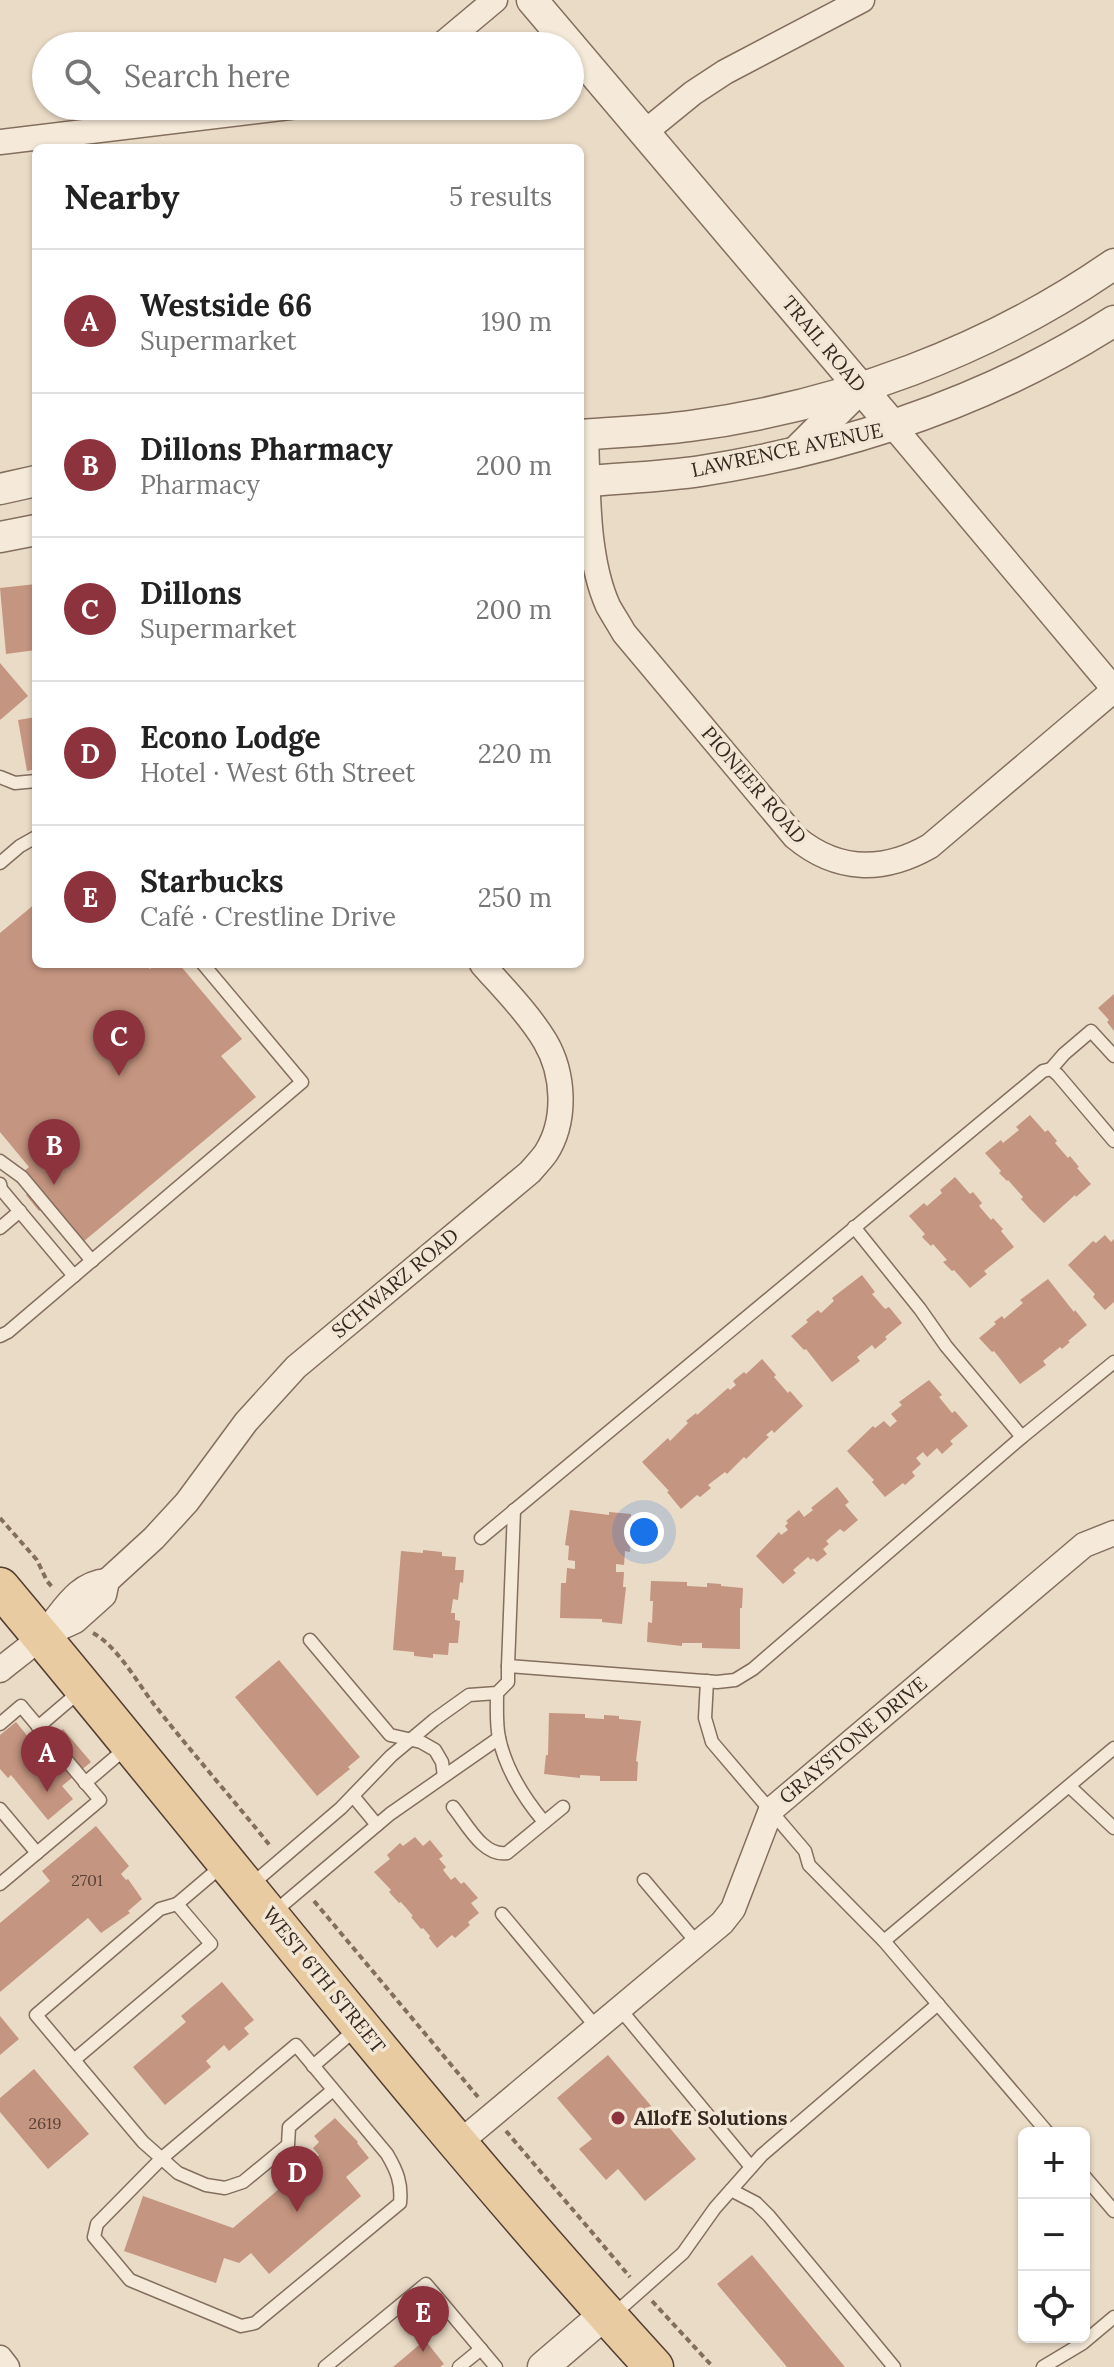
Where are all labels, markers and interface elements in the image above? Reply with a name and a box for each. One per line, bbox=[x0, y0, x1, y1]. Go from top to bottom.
search box bbox=[32, 32, 584, 120]
icon: search bbox=[60, 54, 104, 98]
text: Search here bbox=[124, 57, 291, 95]
text: Nearby bbox=[64, 175, 180, 218]
text: 5 results bbox=[449, 180, 552, 213]
text: Westside 66 bbox=[140, 286, 312, 324]
street label: TRAIL ROAD bbox=[777, 290, 872, 397]
text: A bbox=[81, 305, 99, 338]
text: 190 m bbox=[481, 305, 552, 338]
text: Supermarket bbox=[140, 324, 297, 357]
street label: LAWRENCE AVENUE bbox=[689, 417, 885, 482]
text: Dillons Pharmacy bbox=[140, 430, 393, 468]
text: B bbox=[81, 449, 99, 482]
text: 200 m bbox=[476, 449, 552, 482]
text: Pharmacy bbox=[140, 468, 260, 501]
text: Dillons bbox=[140, 574, 242, 612]
text: C bbox=[81, 593, 99, 626]
text: 200 m bbox=[476, 593, 552, 626]
text: Supermarket bbox=[140, 612, 297, 645]
text: Econo Lodge bbox=[140, 718, 321, 756]
street label: PIONEER ROAD bbox=[696, 721, 812, 849]
text: D bbox=[80, 737, 100, 770]
text: 220 m bbox=[478, 737, 552, 770]
text: Hotel · West 6th Street bbox=[140, 756, 415, 789]
text: Starbucks bbox=[140, 862, 284, 900]
text: E bbox=[82, 881, 98, 914]
text: 250 m bbox=[478, 881, 552, 914]
text: Café · Crestline Drive bbox=[140, 900, 396, 933]
pin: C bbox=[93, 1010, 145, 1076]
pin: B bbox=[28, 1119, 80, 1185]
street label: SCHWARZ ROAD bbox=[326, 1222, 463, 1343]
your location bbox=[624, 1512, 664, 1552]
street label: GRAYSTONE DRIVE bbox=[774, 1670, 932, 1809]
pin: A bbox=[21, 1726, 73, 1792]
house number: 2701 bbox=[71, 1870, 103, 1890]
street label: WEST 6TH STREET bbox=[258, 1901, 391, 2058]
place label: AllofE Solutions bbox=[634, 2105, 788, 2130]
marker: AllofE Solutions bbox=[609, 2109, 627, 2127]
house number: 2619 bbox=[29, 2113, 61, 2133]
map controls bbox=[1018, 2127, 1090, 2343]
button: + bbox=[1018, 2127, 1090, 2199]
pin: D bbox=[271, 2146, 323, 2212]
button: − bbox=[1018, 2199, 1090, 2271]
button: locate bbox=[1018, 2271, 1090, 2343]
pin: E bbox=[397, 2286, 449, 2352]

